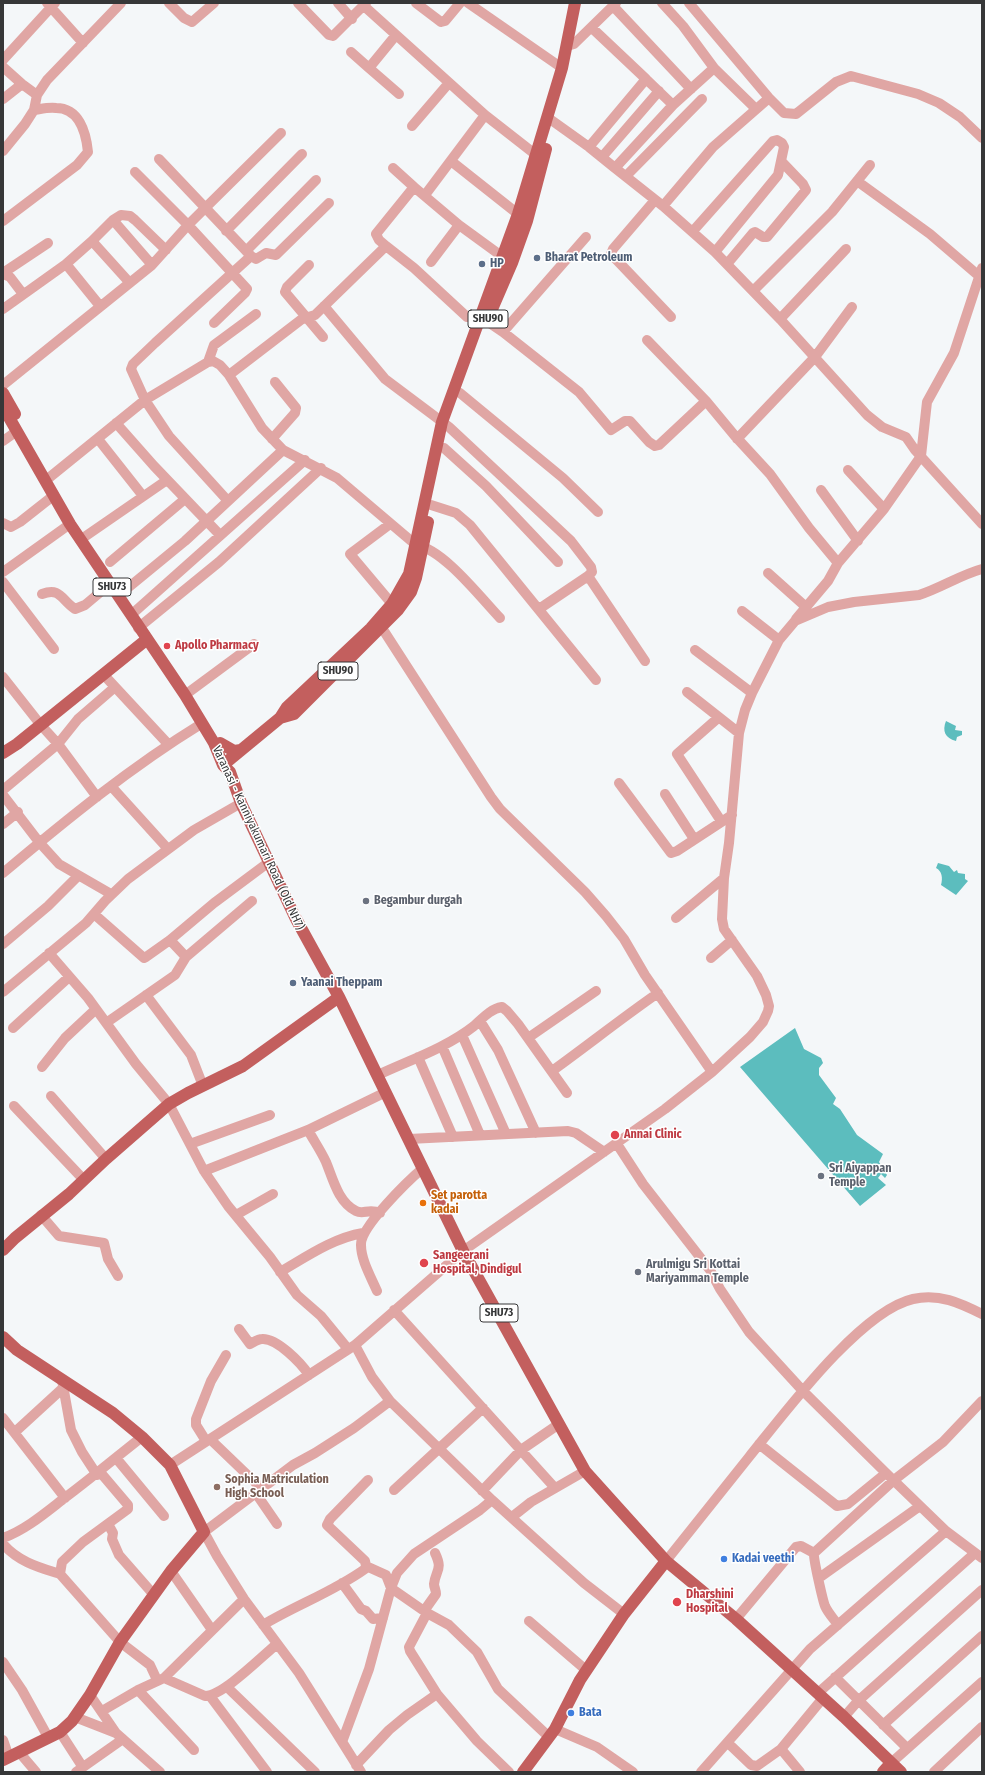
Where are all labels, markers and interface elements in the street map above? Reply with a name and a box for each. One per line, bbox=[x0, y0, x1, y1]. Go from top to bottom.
place label: Bharat Petroleum bbox=[545, 251, 632, 265]
marker: Bharat Petroleum bbox=[532, 253, 542, 263]
place label: HP bbox=[490, 257, 504, 271]
marker: HP bbox=[477, 259, 487, 269]
road number: SHU90 bbox=[468, 310, 508, 328]
road number: SHU73 bbox=[93, 578, 131, 596]
place label: Apollo Pharmacy bbox=[175, 639, 259, 653]
marker: Apollo Pharmacy bbox=[162, 641, 172, 651]
road number: SHU90 bbox=[318, 662, 358, 680]
street label: Varanasi - Kanniyakumari Road (Old NH7) bbox=[209, 744, 307, 932]
place label: Begambur durgah bbox=[374, 894, 462, 908]
marker: Begambur durgah bbox=[361, 896, 371, 906]
place label: Yaanai Theppam bbox=[301, 976, 383, 990]
marker: Yaanai Theppam bbox=[288, 978, 298, 988]
place label: Annai Clinic bbox=[624, 1128, 682, 1142]
marker: Annai Clinic bbox=[609, 1129, 621, 1141]
place label: Sri Aiyappan Temple bbox=[829, 1162, 891, 1190]
marker: Sri Aiyappan Temple bbox=[816, 1171, 826, 1181]
place label: Set parotta kadai bbox=[431, 1189, 487, 1217]
marker: Set parotta kadai bbox=[418, 1198, 428, 1208]
place label: Sangeerani Hospital, Dindigul bbox=[433, 1249, 522, 1277]
marker: Sangeerani Hospital, Dindigul bbox=[418, 1257, 430, 1269]
place label: Arulmigu Sri Kottai Mariyamman Temple bbox=[646, 1258, 749, 1286]
marker: Arulmigu Sri Kottai Mariyamman Temple bbox=[633, 1267, 643, 1277]
road number: SHU73 bbox=[480, 1304, 518, 1322]
place label: Sophia Matriculation High School bbox=[225, 1473, 329, 1501]
marker: Sophia Matriculation High School bbox=[212, 1482, 222, 1492]
place label: Kadai veethi bbox=[732, 1552, 794, 1566]
marker: Kadai veethi bbox=[719, 1554, 729, 1564]
place label: Dharshini Hospital bbox=[686, 1588, 734, 1616]
marker: Dharshini Hospital bbox=[671, 1596, 683, 1608]
place label: Bata bbox=[579, 1706, 602, 1720]
marker: Bata bbox=[566, 1708, 576, 1718]

